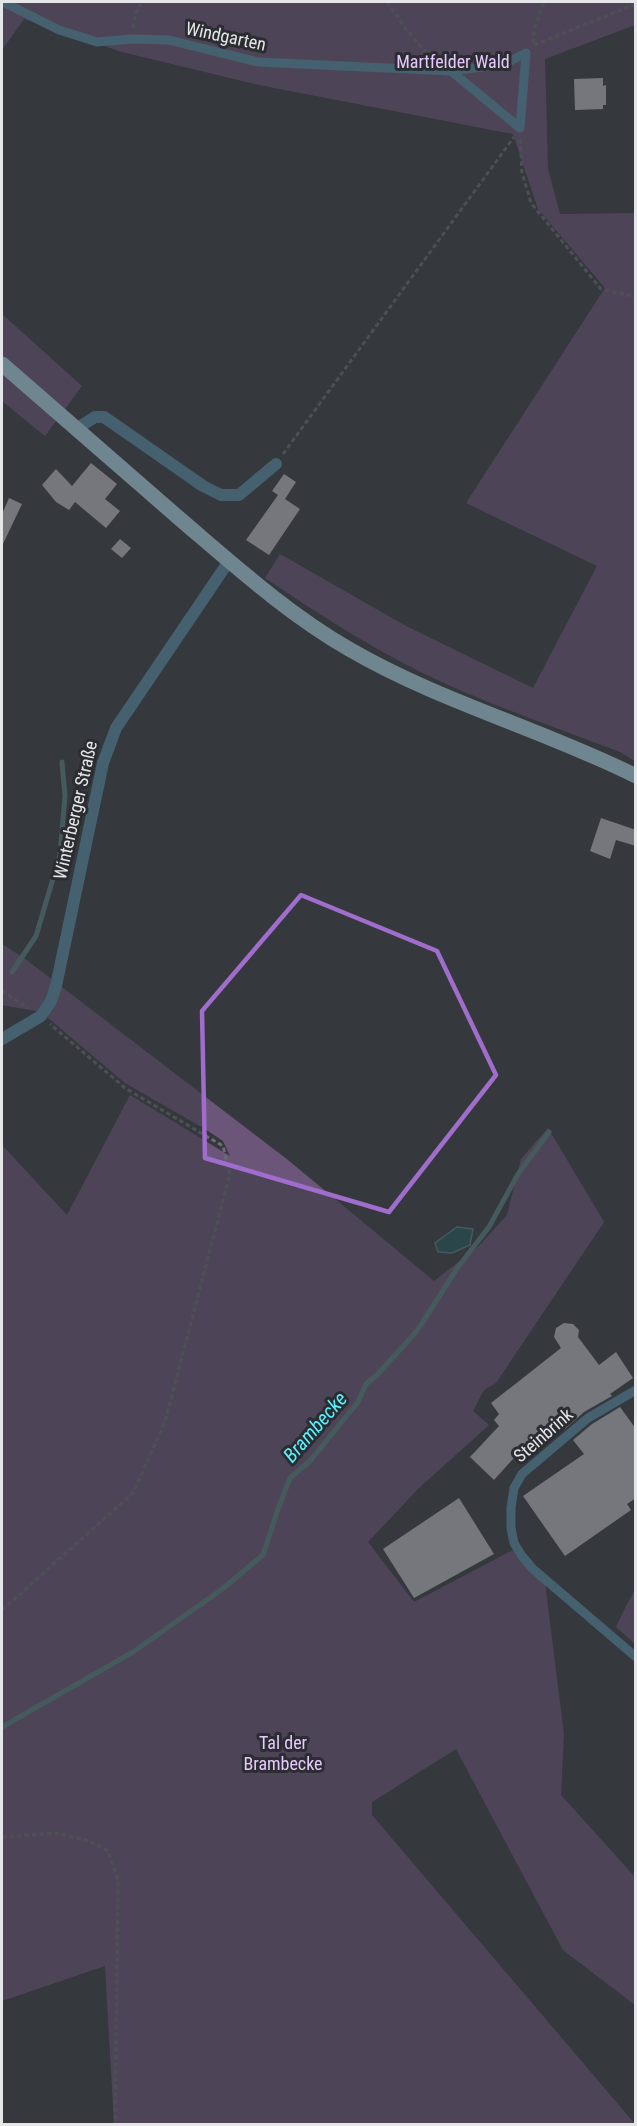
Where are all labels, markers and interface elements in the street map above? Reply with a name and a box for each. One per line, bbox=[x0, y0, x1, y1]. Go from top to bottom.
street label: Windgarten bbox=[184, 17, 268, 55]
park label: Martfelder Wald bbox=[396, 51, 510, 72]
street label: Winterberger Straße bbox=[49, 739, 101, 881]
water label: Brambecke bbox=[278, 1387, 352, 1467]
street label: Steinbrink bbox=[509, 1404, 577, 1466]
park label: Tal der Brambecke bbox=[243, 1732, 323, 1774]

